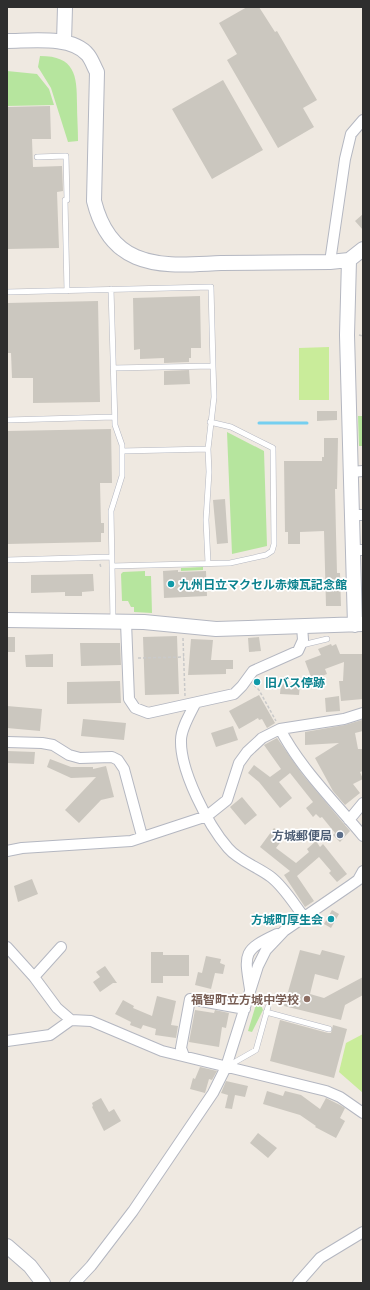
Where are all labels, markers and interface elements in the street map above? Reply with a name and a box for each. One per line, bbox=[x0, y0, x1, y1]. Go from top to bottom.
place label: 九州日立マクセル赤煉瓦記念館 bbox=[179, 575, 347, 594]
marker: 九州日立マクセル赤煉瓦記念館 bbox=[166, 579, 176, 589]
place label: 旧バス停跡 bbox=[265, 673, 325, 692]
marker: 旧バス停跡 bbox=[252, 677, 262, 687]
place label: 方城郵便局 bbox=[272, 826, 332, 845]
marker: 方城郵便局 bbox=[335, 830, 345, 840]
place label: 方城町厚生会 bbox=[251, 910, 323, 929]
marker: 方城町厚生会 bbox=[326, 914, 336, 924]
place label: 福智町立方城中学校 bbox=[191, 990, 299, 1009]
marker: 福智町立方城中学校 bbox=[302, 994, 312, 1004]

